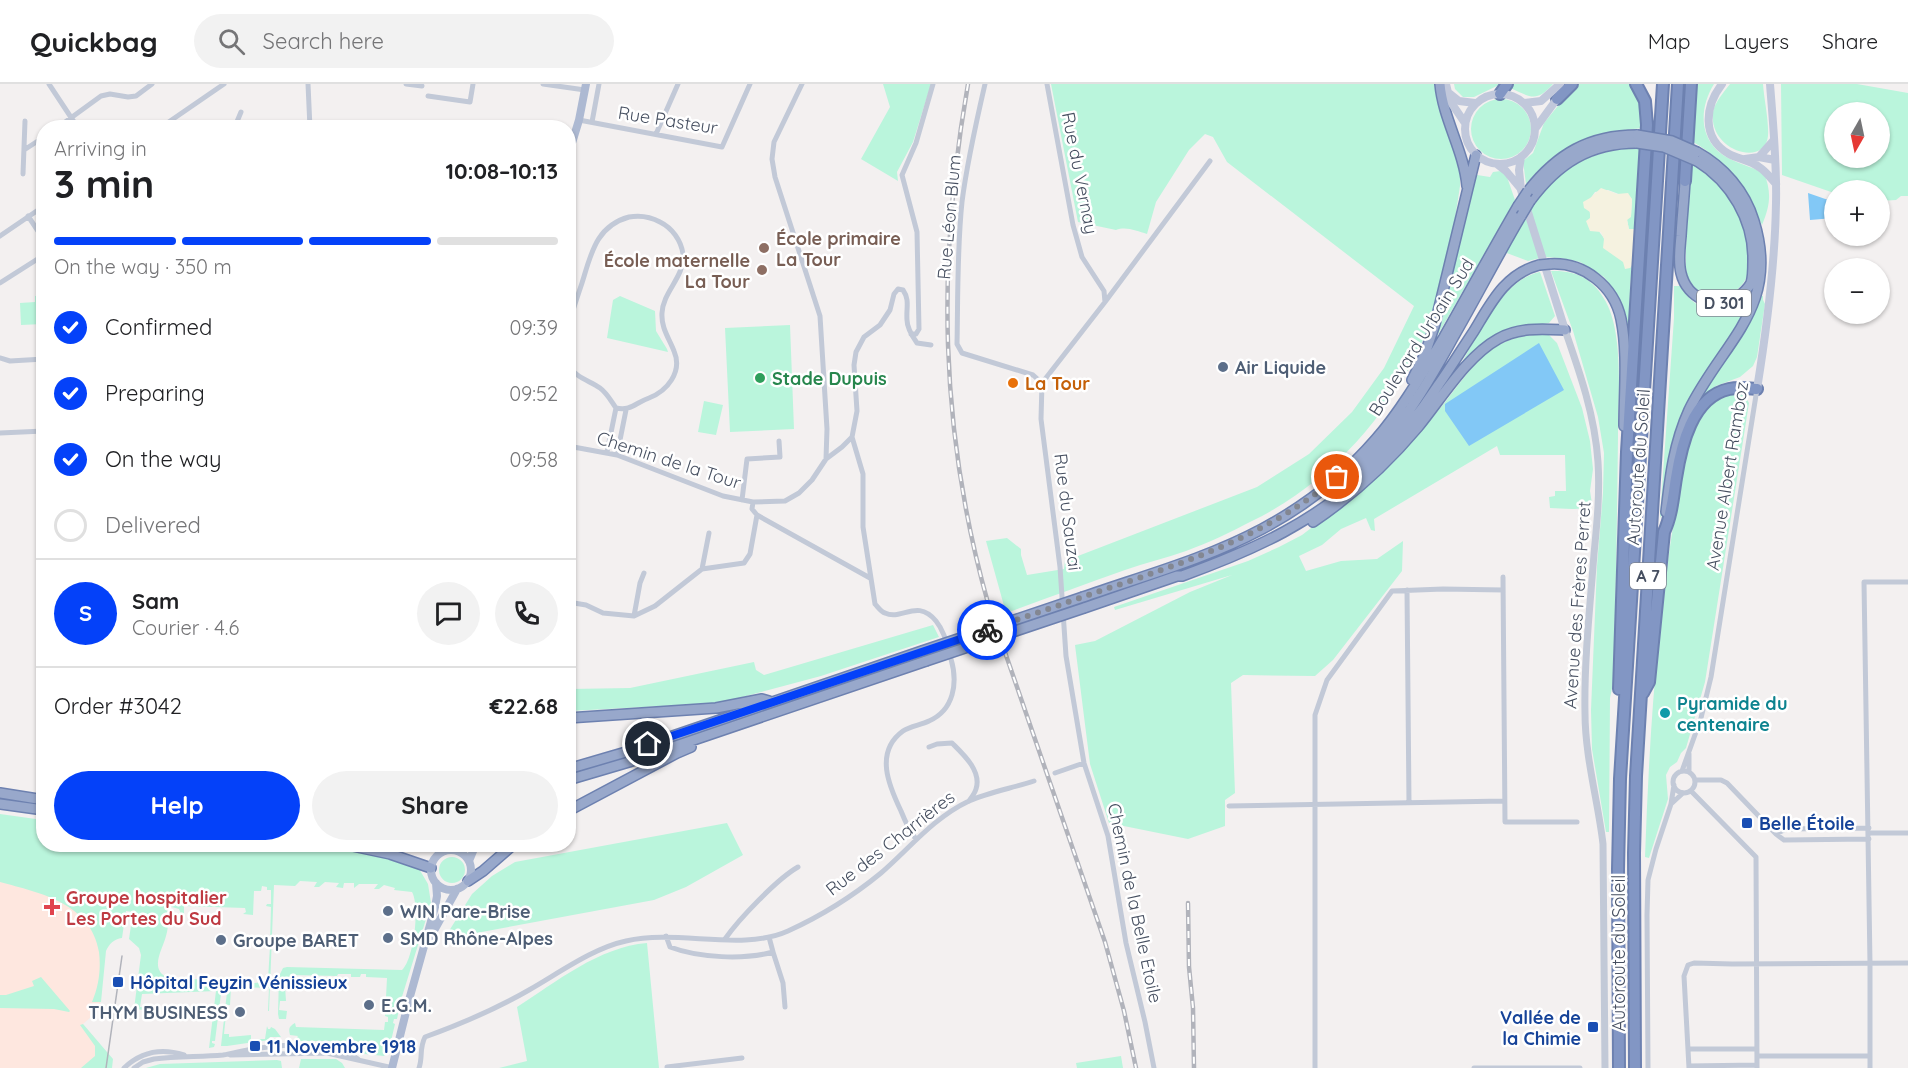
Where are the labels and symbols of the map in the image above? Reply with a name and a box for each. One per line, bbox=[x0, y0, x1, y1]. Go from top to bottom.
street label: Rue Pasteur bbox=[617, 101, 720, 139]
north arrow bbox=[1824, 102, 1890, 168]
street label: Rue du Vernay bbox=[1057, 110, 1103, 236]
street label: Rue Léon Blum bbox=[932, 153, 966, 281]
place label: École primaire La Tour bbox=[776, 227, 901, 271]
marker: École primaire La Tour bbox=[757, 241, 771, 255]
place label: École maternelle La Tour bbox=[604, 249, 750, 293]
street label: Boulevard Urbain Sud bbox=[1363, 254, 1479, 420]
marker: École maternelle La Tour bbox=[755, 263, 769, 277]
road number: D 301 bbox=[1697, 290, 1751, 316]
place label: Air Liquide bbox=[1235, 356, 1326, 379]
marker: Air Liquide bbox=[1216, 360, 1230, 374]
place label: Stade Dupuis bbox=[772, 367, 887, 390]
marker: Stade Dupuis bbox=[753, 371, 767, 385]
place label: La Tour bbox=[1025, 372, 1090, 395]
marker: La Tour bbox=[1006, 376, 1020, 390]
street label: Avenue Albert Ramboz bbox=[1701, 380, 1753, 572]
street label: Autoroute du Soleil bbox=[1621, 388, 1655, 546]
street label: Chemin de la Tour bbox=[594, 426, 744, 494]
pin bbox=[1311, 451, 1362, 502]
street label: Rue du Sauzai bbox=[1049, 452, 1087, 572]
street label: Avenue des Frères Perret bbox=[1558, 500, 1596, 710]
road number: A 7 bbox=[1630, 563, 1666, 589]
courier bbox=[957, 600, 1017, 660]
place label: Pyramide du centenaire bbox=[1677, 692, 1787, 736]
marker: Pyramide du centenaire bbox=[1658, 706, 1672, 720]
pin bbox=[622, 718, 673, 769]
street label: Rue des Charrières bbox=[821, 785, 959, 901]
street label: Chemin de la Belle Etoile bbox=[1103, 801, 1167, 1005]
place label: Belle Étoile bbox=[1759, 812, 1855, 835]
marker: Belle Étoile bbox=[1740, 816, 1754, 830]
street label: Autoroute du Soleil bbox=[1607, 875, 1630, 1031]
place label: Groupe hospitalier Les Portes du Sud bbox=[66, 886, 227, 930]
marker: Groupe hospitalier Les Portes du Sud bbox=[43, 898, 61, 916]
place label: WIN Pare-Brise bbox=[400, 900, 531, 923]
marker: WIN Pare-Brise bbox=[381, 904, 395, 918]
place label: SMD Rhône-Alpes bbox=[400, 927, 553, 950]
place label: Groupe BARET bbox=[233, 929, 359, 952]
marker: SMD Rhône-Alpes bbox=[381, 931, 395, 945]
marker: Groupe BARET bbox=[214, 933, 228, 947]
place label: Hôpital Feyzin Vénissieux bbox=[130, 971, 347, 994]
marker: Hôpital Feyzin Vénissieux bbox=[111, 975, 125, 989]
place label: E.G.M. bbox=[381, 994, 432, 1017]
marker: E.G.M. bbox=[362, 998, 376, 1012]
place label: THYM BUSINESS bbox=[88, 1001, 228, 1024]
marker: THYM BUSINESS bbox=[233, 1005, 247, 1019]
place label: Vallée de la Chimie bbox=[1500, 1006, 1581, 1050]
marker: Vallée de la Chimie bbox=[1586, 1020, 1600, 1034]
place label: 11 Novembre 1918 bbox=[267, 1035, 416, 1058]
marker: 11 Novembre 1918 bbox=[248, 1039, 262, 1053]

